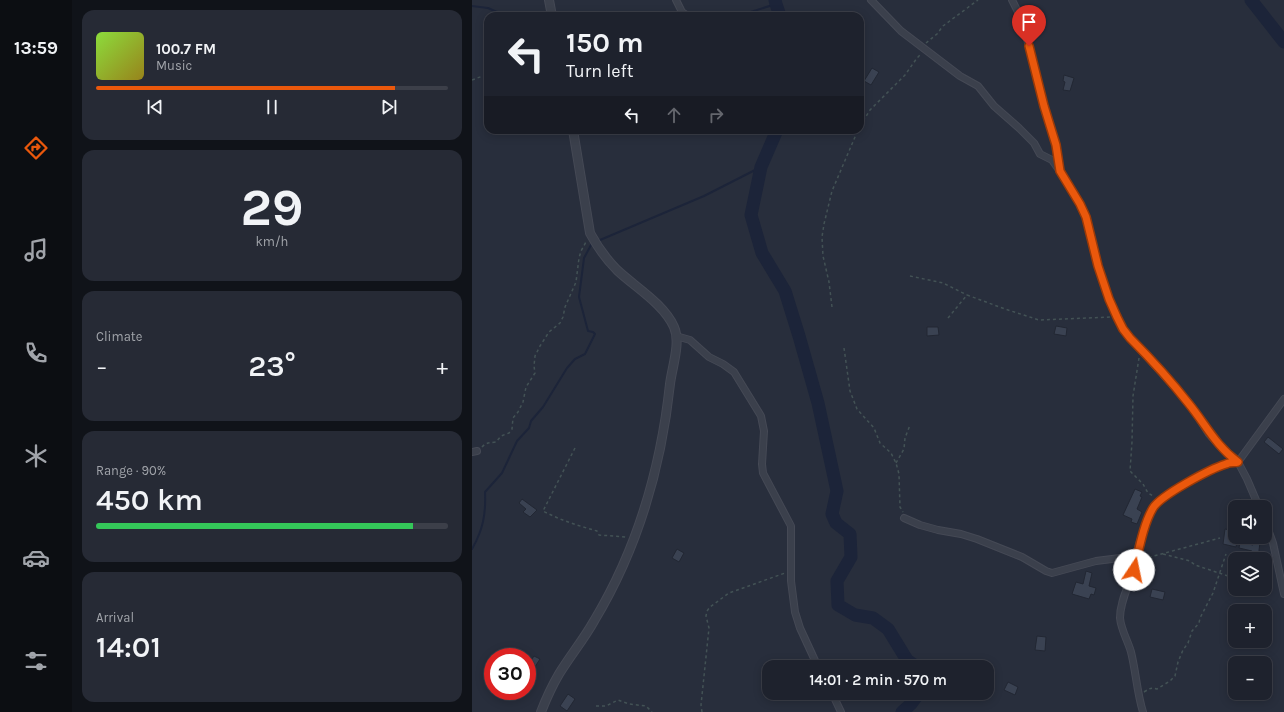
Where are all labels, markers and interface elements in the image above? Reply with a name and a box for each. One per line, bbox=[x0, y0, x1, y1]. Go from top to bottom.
pin bbox=[1012, 5, 1046, 46]
icon: arrive bbox=[1018, 11, 1040, 33]
text: 150 m bbox=[566, 26, 644, 59]
icon: left bbox=[500, 28, 552, 80]
text: 13:59 bbox=[14, 37, 58, 59]
text: 100.7 FM bbox=[156, 40, 216, 58]
text: Music bbox=[156, 58, 192, 73]
text: Turn left bbox=[566, 60, 634, 82]
icon: previous bbox=[144, 96, 166, 118]
icon: pause bbox=[261, 96, 283, 118]
icon: next bbox=[378, 96, 400, 118]
icon: left bbox=[621, 104, 643, 126]
icon: ahead bbox=[663, 104, 685, 126]
icon: right bbox=[705, 104, 727, 126]
icon: directions bbox=[22, 134, 50, 162]
text: 29 bbox=[240, 177, 304, 238]
text: km/h bbox=[256, 234, 288, 249]
icon: music bbox=[22, 236, 50, 264]
text: Climate bbox=[96, 329, 142, 344]
icon: phone bbox=[22, 339, 50, 367]
text: 23° bbox=[248, 348, 296, 384]
text: − bbox=[96, 354, 108, 380]
text: + bbox=[436, 354, 448, 380]
icon: climate bbox=[22, 442, 50, 470]
text: Range · 90% bbox=[96, 463, 166, 478]
text: 450 km bbox=[96, 482, 203, 518]
map controls bbox=[1228, 500, 1272, 700]
button: sound bbox=[1228, 500, 1272, 544]
icon: car bbox=[22, 544, 50, 572]
position arrow bbox=[1113, 549, 1155, 591]
button: layers bbox=[1228, 552, 1272, 596]
button: + bbox=[1228, 604, 1272, 648]
text: Arrival bbox=[96, 610, 134, 625]
text: 14:01 bbox=[96, 629, 161, 665]
icon: filters bbox=[22, 647, 50, 675]
speed limit sign: 30 bbox=[484, 648, 536, 700]
button: − bbox=[1228, 656, 1272, 700]
text: 14:01 · 2 min · 570 m bbox=[809, 671, 947, 689]

